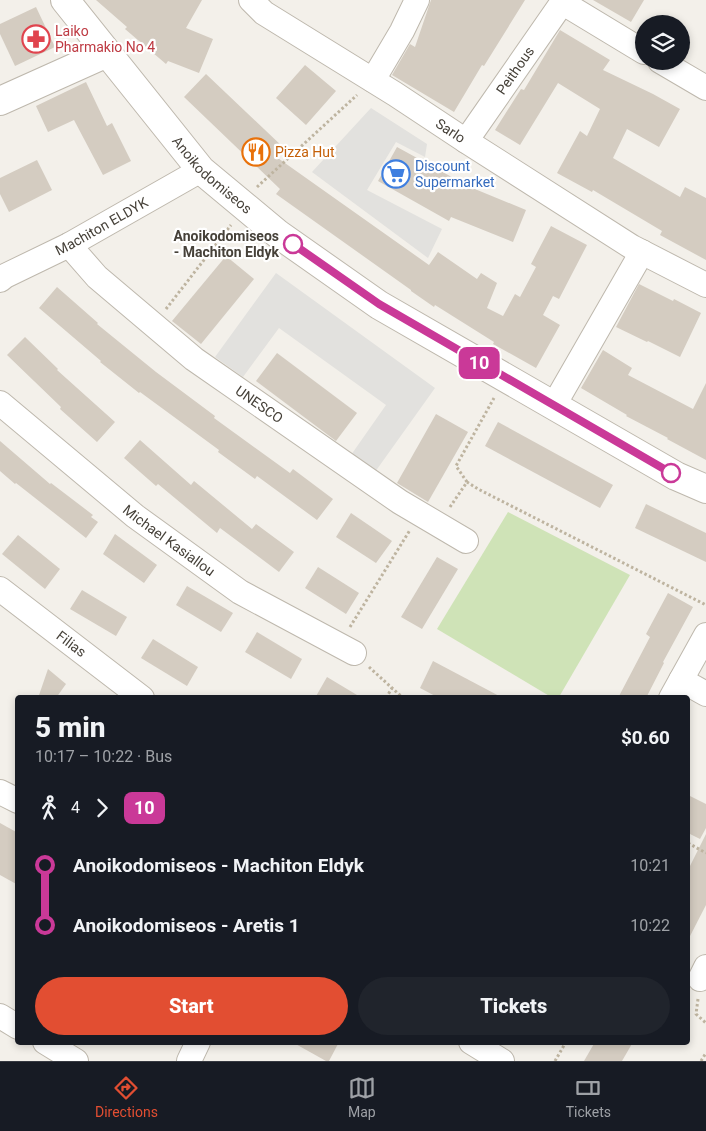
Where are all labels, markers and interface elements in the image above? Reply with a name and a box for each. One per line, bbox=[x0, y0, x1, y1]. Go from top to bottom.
map controls bbox=[635, 15, 690, 70]
button: layers bbox=[635, 15, 690, 70]
place label: Laiko Pharmakio No 4 bbox=[55, 23, 155, 55]
pharmacy icon: Laiko Pharmakio No 4 bbox=[21, 24, 51, 54]
street label: Peithous bbox=[493, 43, 537, 97]
street label: Sarlo bbox=[433, 115, 468, 146]
street label: Anoikodomiseos bbox=[169, 133, 255, 217]
restaurant icon: Pizza Hut bbox=[241, 137, 271, 167]
place label: Pizza Hut bbox=[275, 144, 335, 160]
place label: Discount Supermarket bbox=[415, 158, 495, 190]
supermarket icon: Discount Supermarket bbox=[381, 159, 411, 189]
street label: Machiton ELDYK bbox=[53, 194, 151, 258]
place label: Anoikodomiseos - Machiton Eldyk bbox=[174, 228, 280, 260]
marker: Anoikodomiseos - Machiton Eldyk bbox=[283, 234, 303, 254]
line badge: 10 bbox=[456, 347, 502, 379]
text: 10 bbox=[469, 352, 489, 373]
street label: UNESCO bbox=[232, 382, 286, 426]
unlabelled marker bbox=[661, 463, 681, 483]
street label: Michael Kasiallou bbox=[120, 502, 218, 579]
street label: Filias bbox=[54, 627, 89, 660]
text: 5 min bbox=[35, 711, 106, 744]
text: $0.60 bbox=[621, 726, 670, 749]
text: 10:17 – 10:22 · Bus bbox=[35, 747, 172, 766]
icon: walk bbox=[35, 794, 63, 822]
icon: forward bbox=[88, 794, 116, 822]
text: 10 bbox=[134, 797, 155, 818]
text: 4 bbox=[71, 798, 80, 817]
text: Anoikodomiseos - Machiton Eldyk bbox=[73, 854, 364, 877]
text: 10:21 bbox=[630, 856, 670, 875]
text: Anoikodomiseos - Aretis 1 bbox=[73, 914, 300, 937]
text: 10:22 bbox=[630, 916, 670, 935]
button: Start bbox=[35, 977, 348, 1035]
button: Tickets bbox=[358, 977, 670, 1035]
tab: Directions bbox=[95, 1074, 158, 1120]
tab: Map bbox=[348, 1074, 376, 1120]
tab: Tickets bbox=[566, 1074, 611, 1120]

